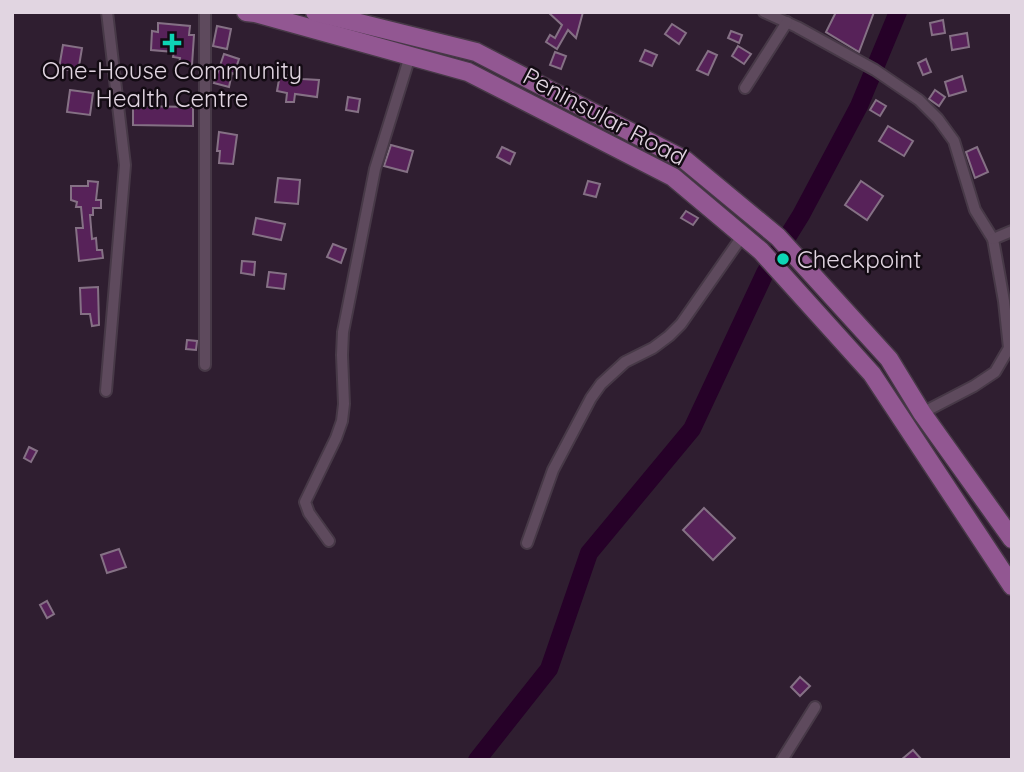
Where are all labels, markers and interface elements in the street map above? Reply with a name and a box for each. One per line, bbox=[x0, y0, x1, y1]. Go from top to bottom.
marker: One-House Community Health Centre bbox=[162, 33, 182, 53]
place label: One-House Community Health Centre bbox=[42, 55, 302, 113]
street label: Peninsular Road bbox=[518, 60, 692, 172]
place label: Checkpoint bbox=[797, 244, 921, 274]
marker: Checkpoint bbox=[775, 251, 791, 267]

